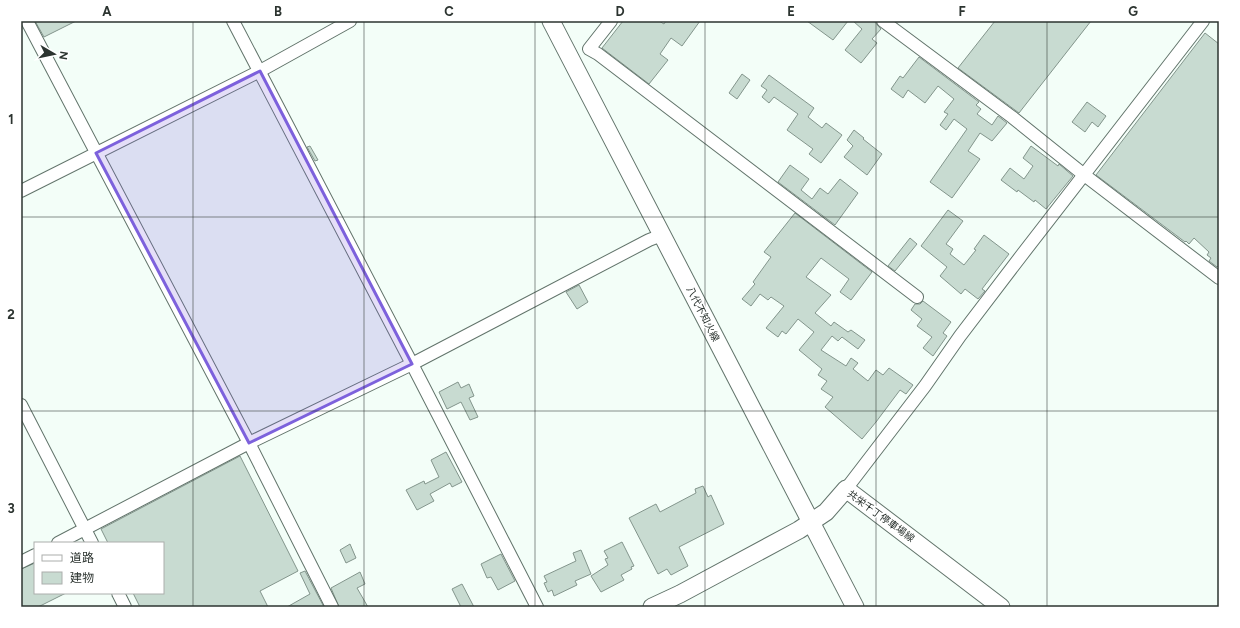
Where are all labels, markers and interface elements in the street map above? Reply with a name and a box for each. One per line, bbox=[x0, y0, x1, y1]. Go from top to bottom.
text: A bbox=[102, 4, 112, 19]
text: B bbox=[274, 4, 282, 19]
text: C bbox=[444, 4, 454, 19]
text: D bbox=[615, 4, 625, 19]
text: E bbox=[787, 4, 795, 19]
text: F bbox=[958, 4, 966, 19]
text: G bbox=[1128, 4, 1138, 19]
north arrow bbox=[34, 34, 74, 74]
text: N bbox=[56, 50, 70, 61]
text: 1 bbox=[8, 112, 14, 127]
street label: 八代不知火線 bbox=[684, 284, 722, 344]
text: 2 bbox=[7, 307, 15, 322]
street label: 共栄千丁停車場線 bbox=[845, 487, 917, 545]
text: 3 bbox=[7, 501, 15, 516]
legend bbox=[34, 542, 164, 594]
text: 道路 bbox=[70, 551, 94, 565]
text: 建物 bbox=[70, 571, 94, 585]

